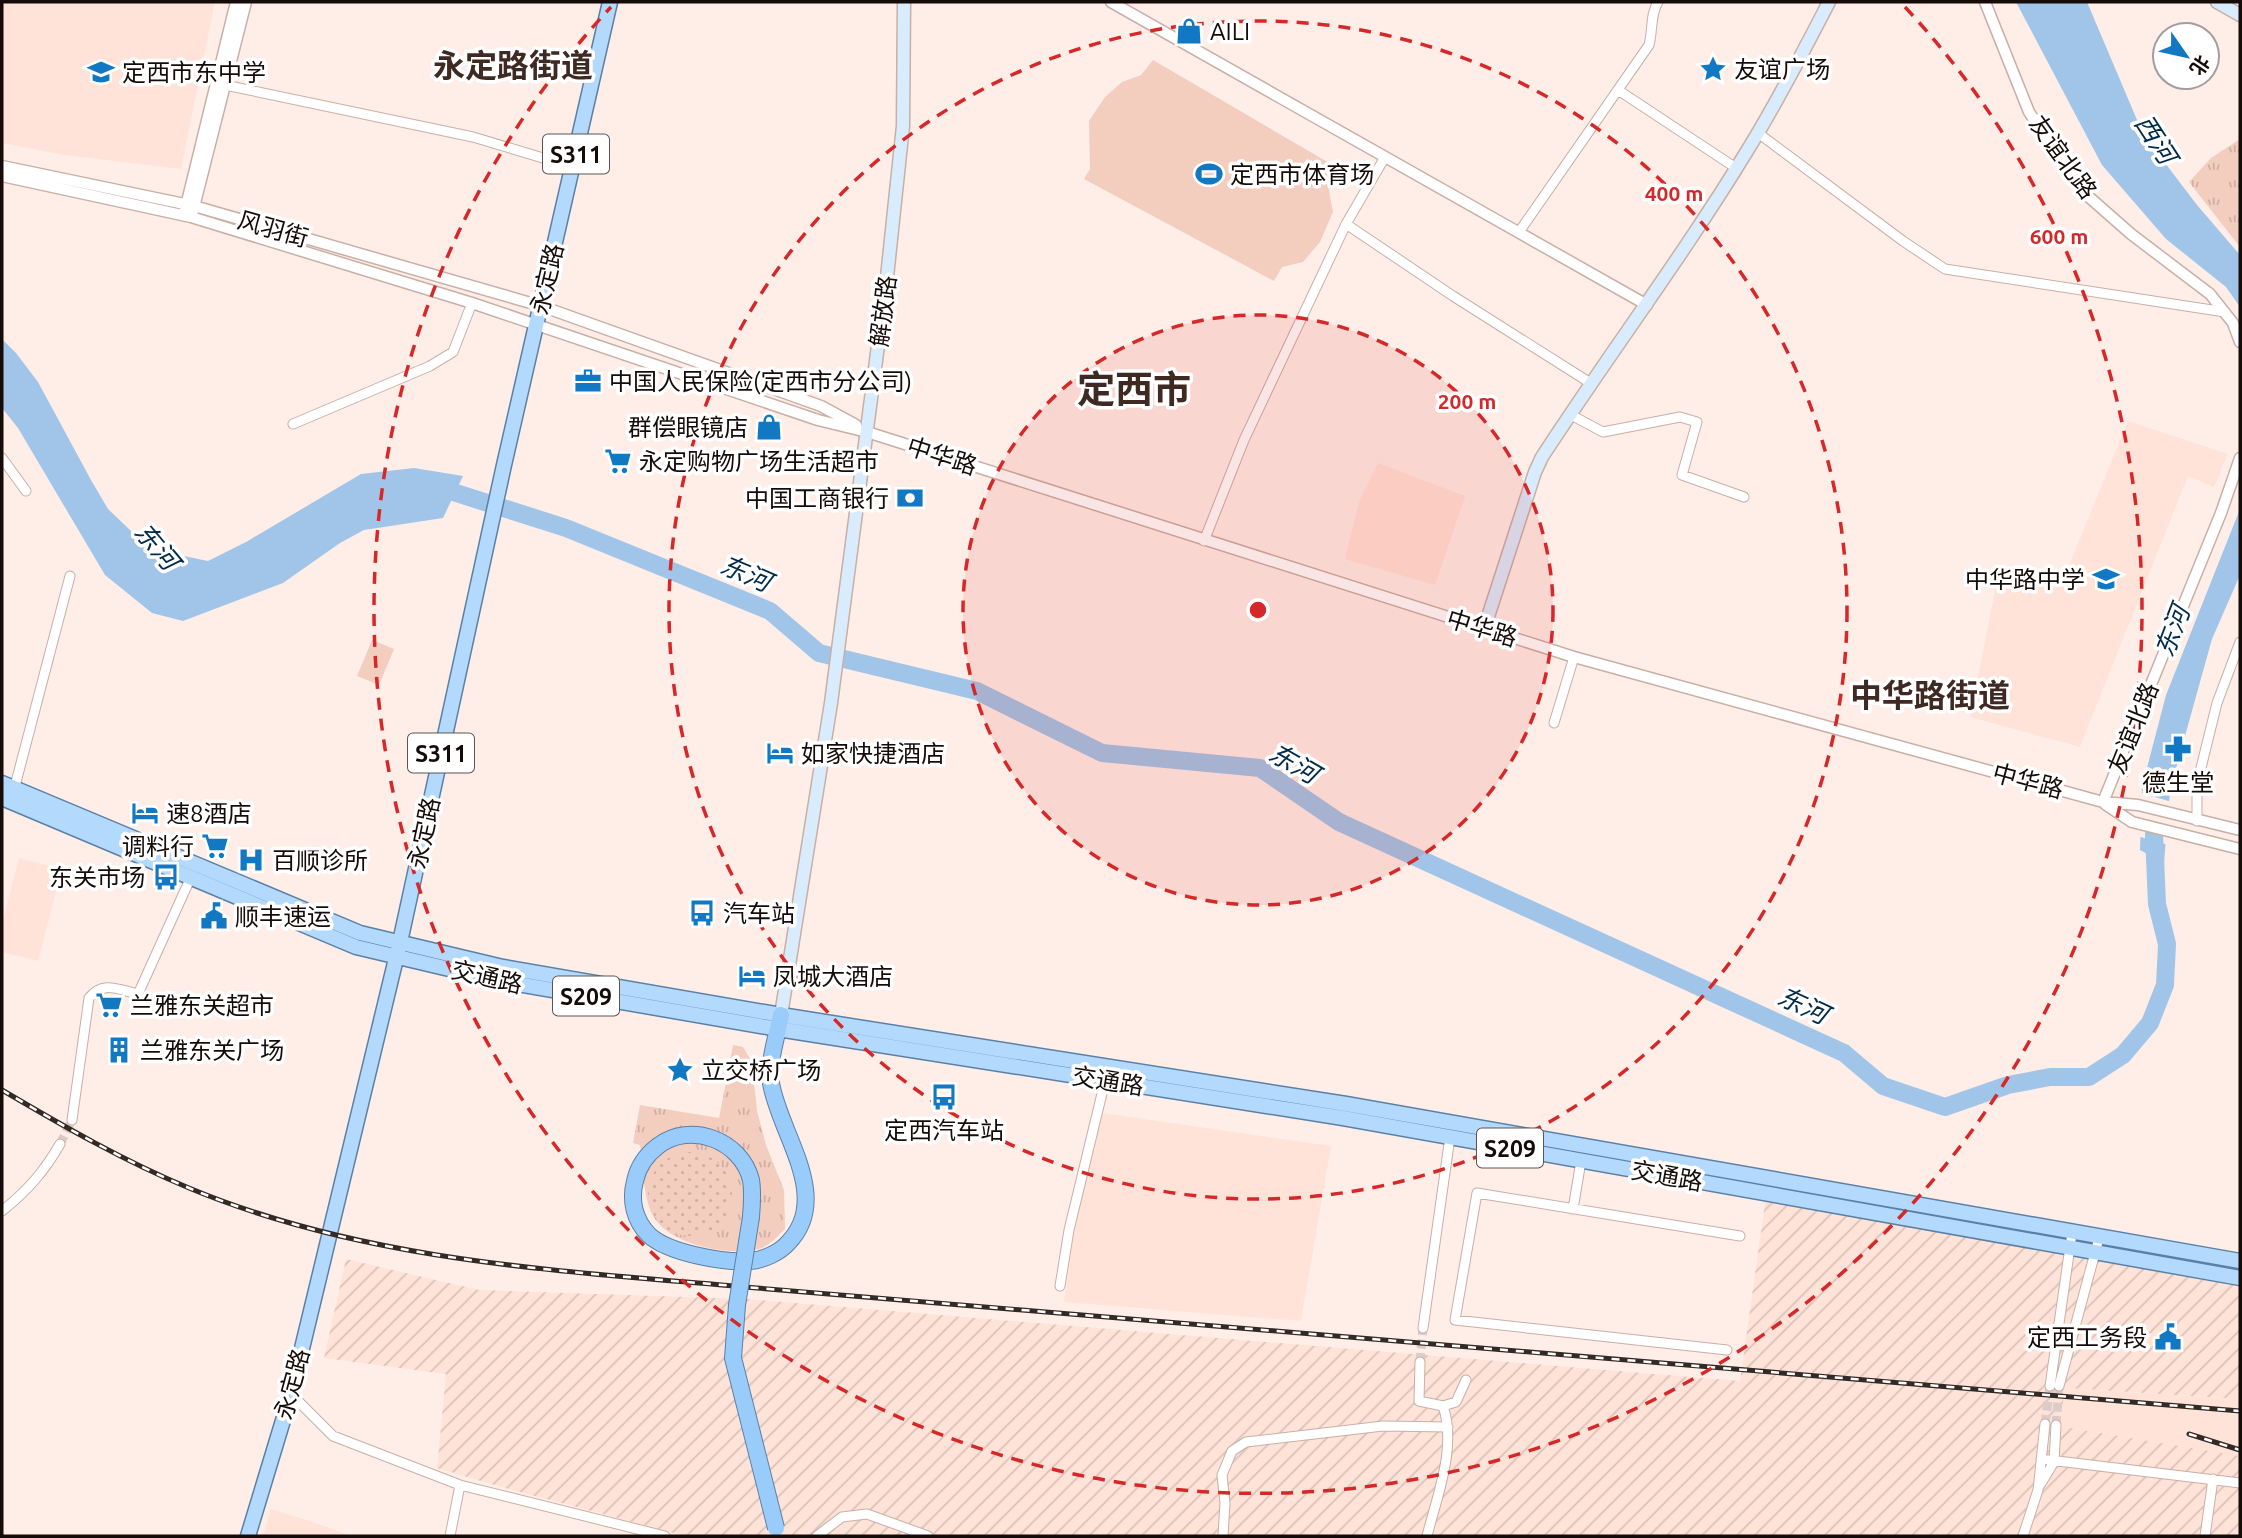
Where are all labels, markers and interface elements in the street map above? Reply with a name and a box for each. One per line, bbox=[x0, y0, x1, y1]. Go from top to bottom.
shop icon: AILI bbox=[1174, 16, 1204, 46]
place label: AILI bbox=[1210, 18, 1250, 45]
north arrow bbox=[2151, 21, 2221, 91]
district label: 永定路街道 bbox=[433, 47, 593, 83]
text: 北 bbox=[2186, 51, 2215, 80]
place icon: 友谊广场 bbox=[1698, 54, 1728, 84]
place label: 友谊广场 bbox=[1734, 56, 1830, 83]
school or university icon: 定西市东中学 bbox=[86, 57, 116, 87]
place label: 定西市东中学 bbox=[122, 59, 266, 86]
water label: 西河 bbox=[2130, 109, 2185, 173]
street label: 友谊北路 bbox=[2024, 110, 2102, 204]
road number: S311 bbox=[543, 134, 609, 174]
sports icon: 定西市体育场 bbox=[1194, 159, 1224, 189]
place label: 定西市体育场 bbox=[1230, 161, 1374, 188]
text: 400 m bbox=[1645, 181, 1703, 205]
street label: 风羽街 bbox=[235, 206, 311, 252]
text: 600 m bbox=[2030, 224, 2088, 248]
street label: 永定路 bbox=[526, 241, 568, 317]
street label: 解放路 bbox=[865, 274, 901, 348]
office icon: 中国人民保险(定西市分公司) bbox=[573, 366, 603, 396]
place label: 中国人民保险(定西市分公司) bbox=[609, 368, 912, 395]
district label: 定西市 bbox=[1077, 368, 1191, 410]
text: 200 m bbox=[1438, 389, 1496, 413]
shop icon: 群偿眼镜店 bbox=[754, 412, 784, 442]
place label: 群偿眼镜店 bbox=[628, 414, 748, 441]
street label: 中华路 bbox=[904, 432, 980, 480]
supermarket icon: 永定购物广场生活超市 bbox=[603, 446, 633, 476]
place label: 永定购物广场生活超市 bbox=[639, 448, 879, 475]
bank icon: 中国工商银行 bbox=[895, 483, 925, 513]
place label: 中国工商银行 bbox=[745, 485, 889, 512]
water label: 东河 bbox=[129, 517, 188, 579]
water label: 东河 bbox=[716, 549, 780, 598]
school or university icon: 中华路中学 bbox=[2091, 564, 2121, 594]
place label: 中华路中学 bbox=[1965, 566, 2085, 593]
water label: 东河 bbox=[2149, 597, 2197, 660]
centre of rings bbox=[1246, 598, 1270, 622]
street label: 中华路 bbox=[1444, 605, 1520, 651]
district label: 中华路街道 bbox=[1850, 677, 2010, 713]
street label: 友谊北路 bbox=[2103, 678, 2163, 778]
road number: S311 bbox=[408, 734, 474, 772]
pharmacy icon: 德生堂 bbox=[2163, 734, 2193, 764]
water label: 东河 bbox=[1264, 737, 1328, 791]
hotel icon: 如家快捷酒店 bbox=[765, 738, 795, 768]
place label: 如家快捷酒店 bbox=[801, 740, 945, 767]
street label: 中华路 bbox=[1990, 759, 2066, 803]
place label: 德生堂 bbox=[2142, 769, 2214, 796]
street label: 永定路 bbox=[403, 795, 445, 871]
hotel icon: 速8酒店 bbox=[130, 798, 160, 828]
place label: 速8酒店 bbox=[166, 800, 252, 827]
supermarket icon: 调料行 bbox=[200, 831, 230, 861]
place label: 调料行 bbox=[122, 833, 194, 860]
hospital icon: 百顺诊所 bbox=[236, 845, 266, 875]
place label: 百顺诊所 bbox=[272, 847, 368, 874]
bus stop icon: 东关市场 bbox=[151, 862, 181, 892]
place label: 东关市场 bbox=[49, 864, 145, 891]
bus stop icon: 汽车站 bbox=[687, 898, 717, 928]
place label: 汽车站 bbox=[723, 900, 795, 927]
public building icon: 顺丰速运 bbox=[199, 901, 229, 931]
place label: 顺丰速运 bbox=[235, 903, 331, 930]
street label: 交通路 bbox=[449, 956, 525, 998]
hotel icon: 凤城大酒店 bbox=[737, 961, 767, 991]
place label: 凤城大酒店 bbox=[773, 963, 893, 990]
road number: S209 bbox=[553, 976, 619, 1015]
water label: 东河 bbox=[1773, 981, 1837, 1031]
supermarket icon: 兰雅东关超市 bbox=[94, 990, 124, 1020]
place label: 兰雅东关超市 bbox=[130, 992, 274, 1019]
building icon: 兰雅东关广场 bbox=[104, 1035, 134, 1065]
place label: 兰雅东关广场 bbox=[140, 1037, 284, 1064]
place icon: 立交桥广场 bbox=[665, 1055, 695, 1085]
place label: 立交桥广场 bbox=[701, 1057, 821, 1084]
street label: 交通路 bbox=[1070, 1062, 1146, 1100]
bus stop icon: 定西汽车站 bbox=[929, 1082, 959, 1112]
place label: 定西汽车站 bbox=[884, 1117, 1004, 1144]
road number: S209 bbox=[1477, 1128, 1543, 1168]
street label: 交通路 bbox=[1629, 1156, 1705, 1196]
public building icon: 定西工务段 bbox=[2153, 1322, 2183, 1352]
place label: 定西工务段 bbox=[2027, 1324, 2147, 1351]
street label: 永定路 bbox=[270, 1346, 314, 1422]

